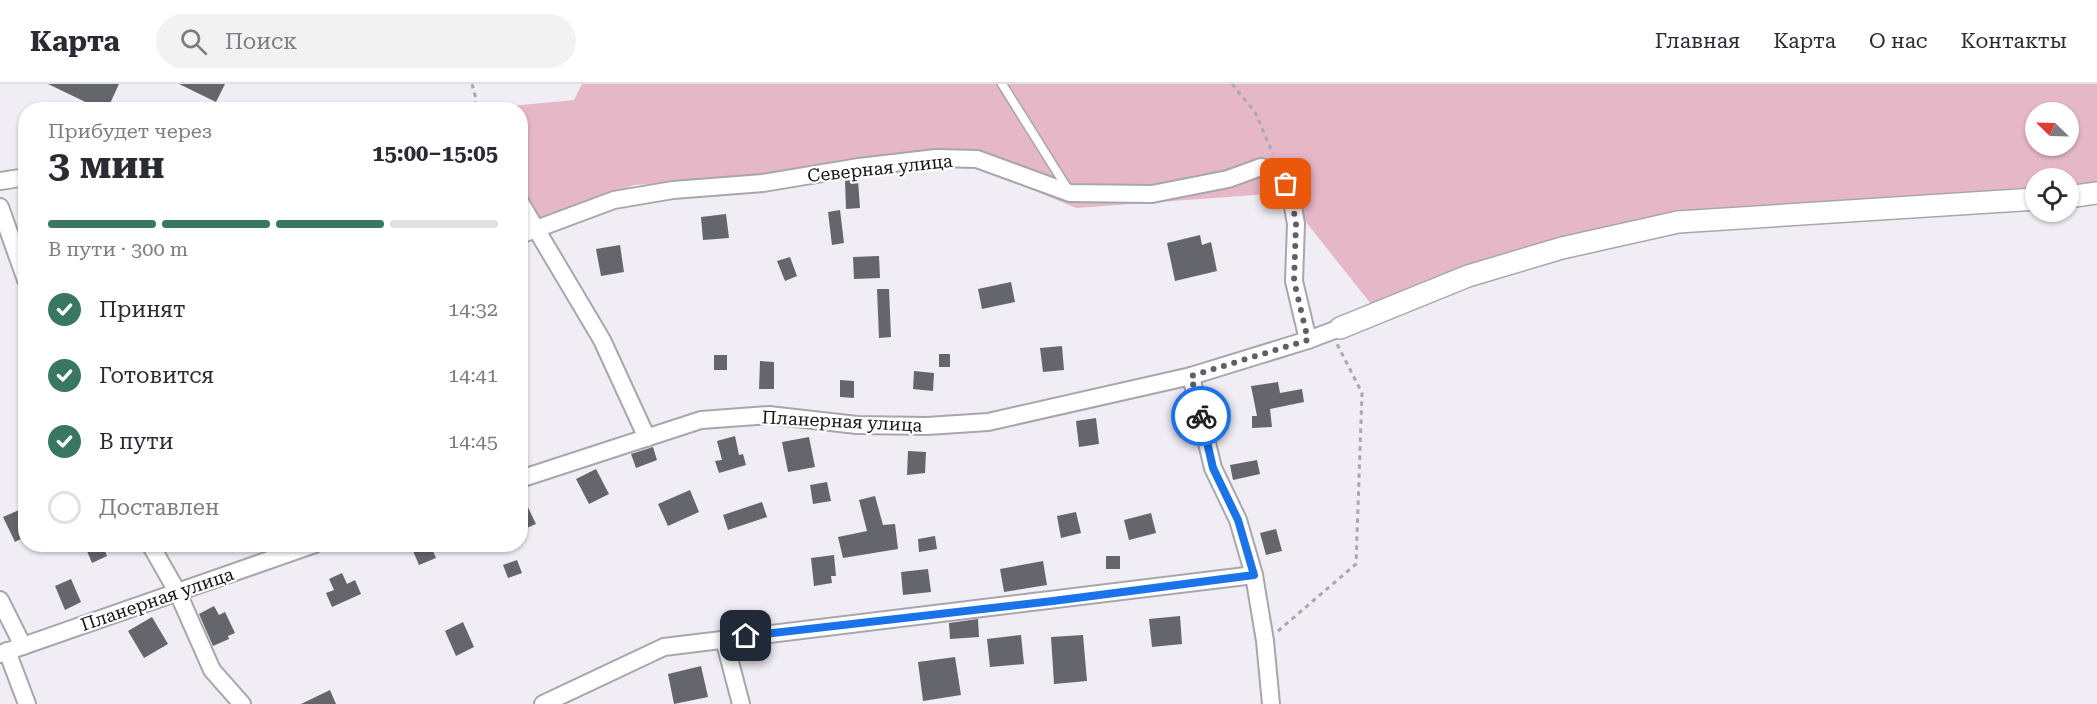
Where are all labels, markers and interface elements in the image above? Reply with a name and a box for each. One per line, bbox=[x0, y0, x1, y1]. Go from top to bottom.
search box bbox=[156, 14, 576, 68]
text: Карта bbox=[30, 25, 120, 58]
icon: search bbox=[177, 25, 210, 58]
text: Поиск bbox=[225, 29, 297, 54]
text: Главная bbox=[1655, 29, 1740, 53]
text: Карта bbox=[1773, 29, 1836, 53]
text: О нас bbox=[1869, 29, 1928, 53]
text: Контакты bbox=[1961, 29, 2067, 53]
north arrow bbox=[2025, 102, 2079, 156]
map controls bbox=[2025, 102, 2079, 222]
text: Прибудет через bbox=[48, 119, 212, 143]
text: 15:00–15:05 bbox=[372, 141, 498, 166]
text: 3 мин bbox=[48, 142, 165, 188]
street label: Северная улица bbox=[806, 150, 954, 186]
pin bbox=[1260, 158, 1311, 209]
icon: bag bbox=[1269, 167, 1302, 200]
button: locate bbox=[2025, 168, 2079, 222]
text: В пути · 300 m bbox=[48, 237, 188, 261]
icon: check bbox=[48, 293, 81, 326]
text: Принят bbox=[99, 297, 186, 322]
text: 14:32 bbox=[448, 297, 498, 321]
icon: check bbox=[48, 359, 81, 392]
text: Готовится bbox=[99, 363, 214, 388]
text: 14:41 bbox=[448, 363, 498, 387]
courier bbox=[1171, 386, 1231, 446]
icon: bike bbox=[1185, 400, 1218, 433]
street label: Планерная улица bbox=[761, 406, 923, 436]
icon: check bbox=[48, 425, 81, 458]
text: В пути bbox=[99, 429, 174, 454]
text: 14:45 bbox=[448, 429, 498, 453]
text: Доставлен bbox=[99, 495, 219, 520]
street label: Планерная улица bbox=[78, 563, 237, 635]
pin bbox=[720, 610, 771, 661]
icon: home bbox=[729, 619, 762, 652]

